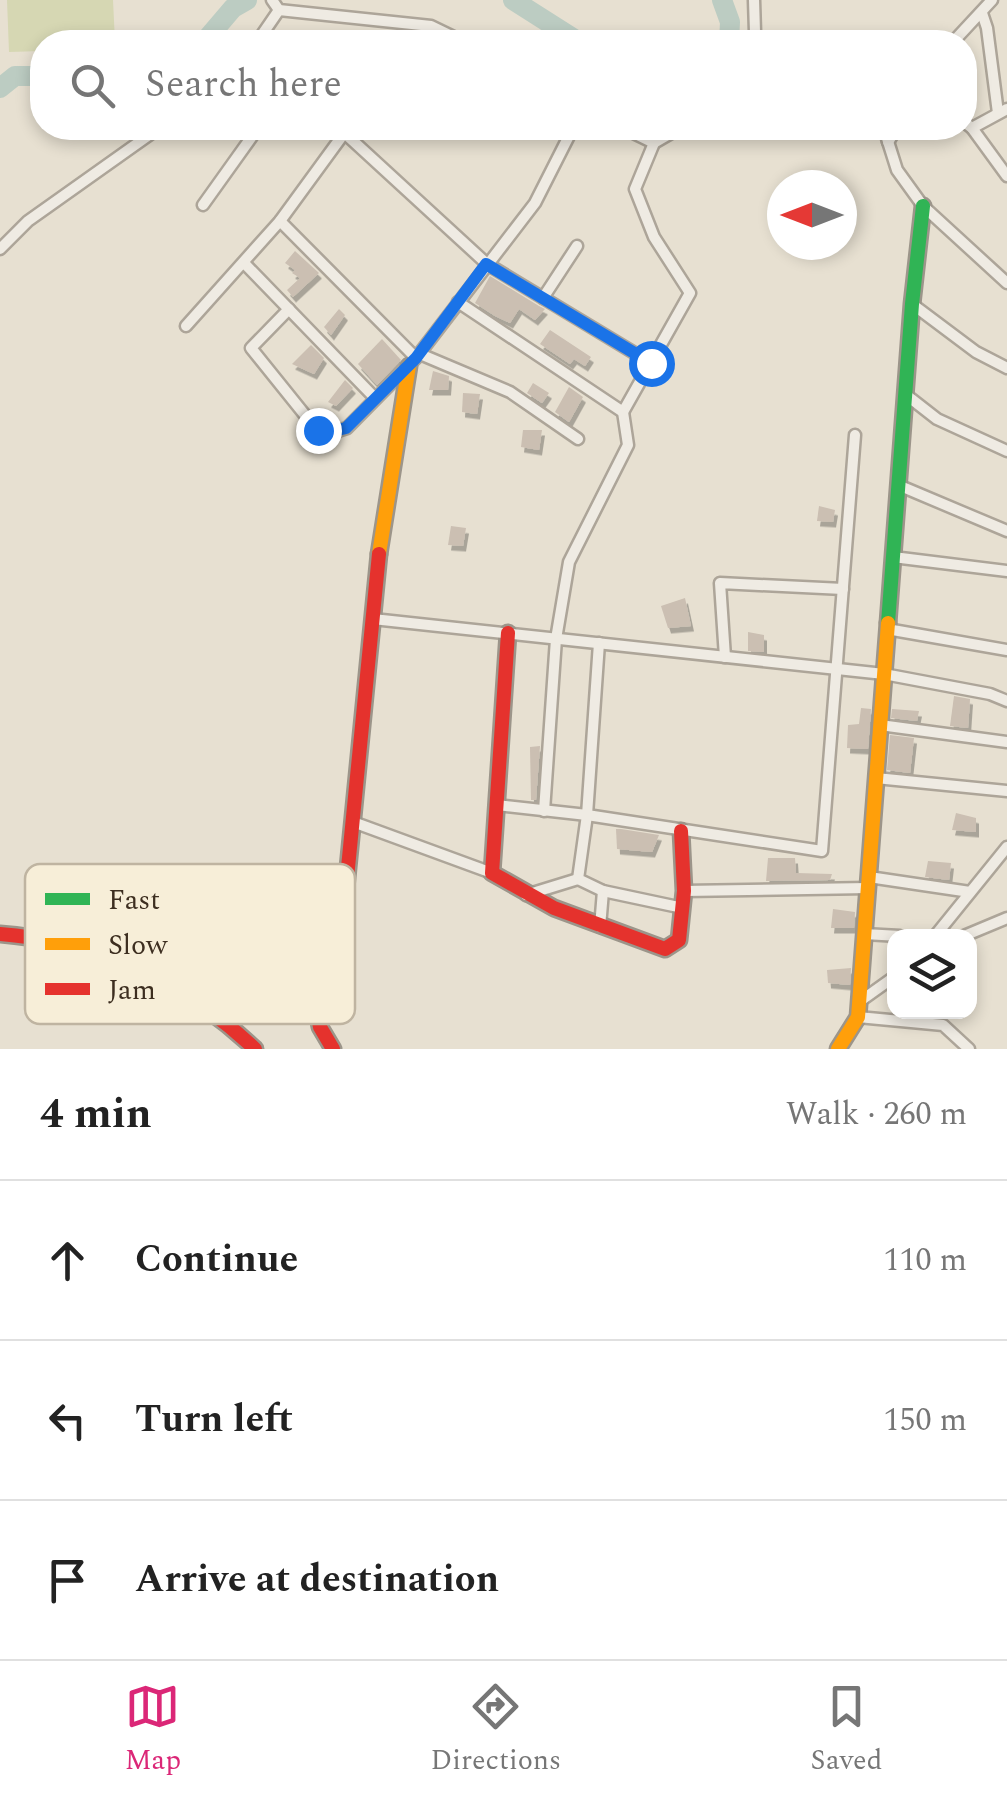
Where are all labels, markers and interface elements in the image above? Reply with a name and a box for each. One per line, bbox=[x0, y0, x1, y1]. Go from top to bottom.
search box bbox=[30, 30, 977, 140]
text: Search here bbox=[145, 56, 342, 114]
icon: search bbox=[65, 58, 120, 113]
north arrow bbox=[767, 170, 857, 260]
route start bbox=[629, 341, 675, 387]
route end bbox=[296, 408, 342, 454]
legend bbox=[25, 864, 355, 1024]
text: Fast bbox=[108, 879, 160, 922]
text: Slow bbox=[108, 924, 168, 967]
map controls bbox=[887, 929, 977, 1019]
button: layers bbox=[887, 929, 977, 1019]
text: Jam bbox=[108, 969, 156, 1012]
text: 4 min bbox=[40, 1083, 152, 1146]
text: Walk · 260 m bbox=[786, 1090, 967, 1139]
text: Continue bbox=[135, 1231, 298, 1289]
icon: ahead bbox=[40, 1233, 95, 1288]
text: 110 m bbox=[883, 1236, 967, 1285]
text: Turn left bbox=[135, 1391, 293, 1449]
icon: left bbox=[40, 1393, 95, 1448]
text: 150 m bbox=[883, 1396, 967, 1445]
text: Arrive at destination bbox=[135, 1551, 499, 1609]
icon: arrive bbox=[40, 1553, 95, 1608]
tab: Map bbox=[125, 1679, 181, 1782]
tab: Directions bbox=[430, 1679, 561, 1782]
tab: Saved bbox=[811, 1679, 882, 1782]

